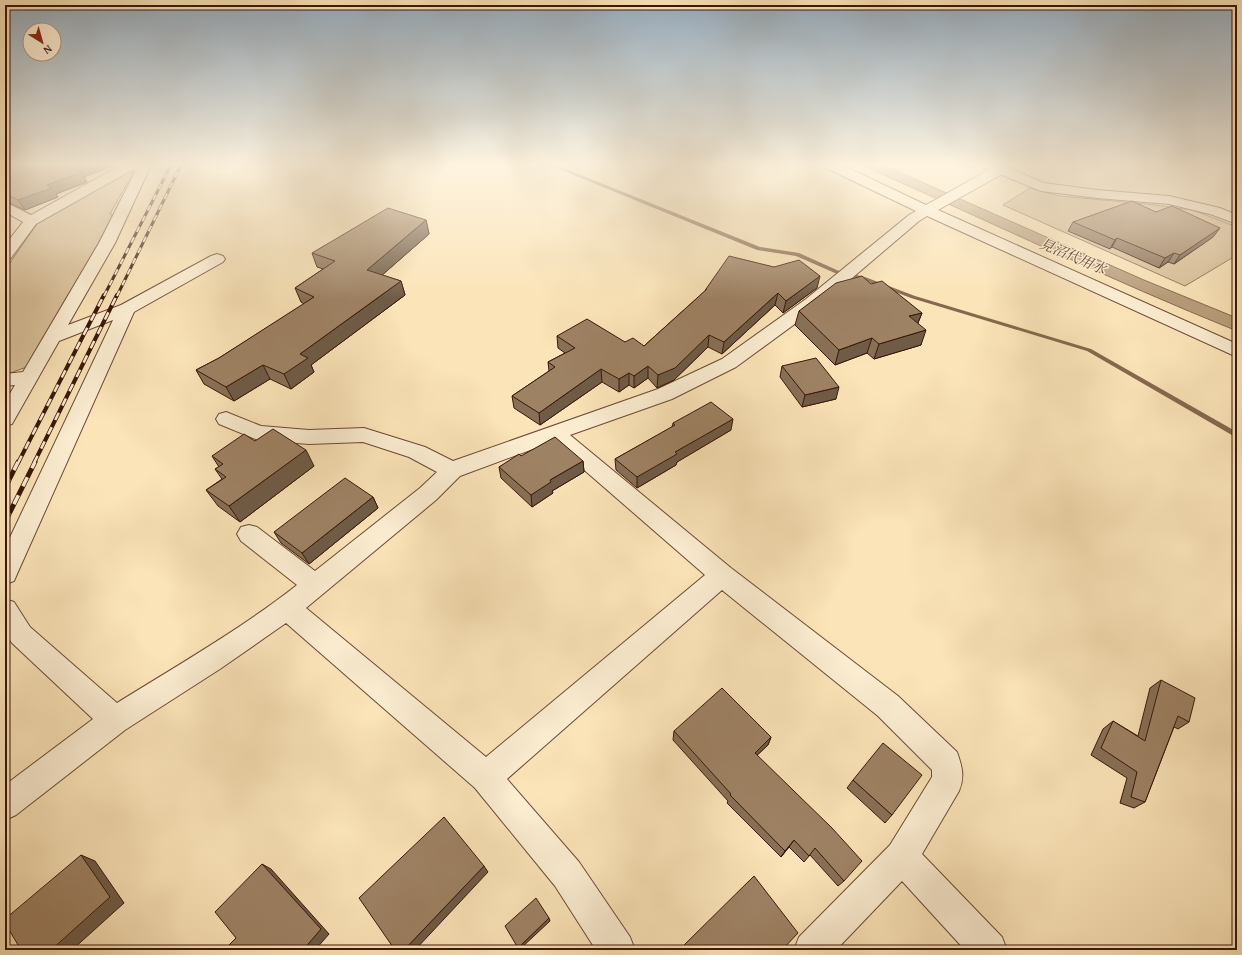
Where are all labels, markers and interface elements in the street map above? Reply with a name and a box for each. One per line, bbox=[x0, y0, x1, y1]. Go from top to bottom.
north arrow bbox=[22, 22, 62, 62]
text: N bbox=[40, 41, 56, 59]
water label: 見沼代用水 bbox=[1037, 233, 1111, 280]

